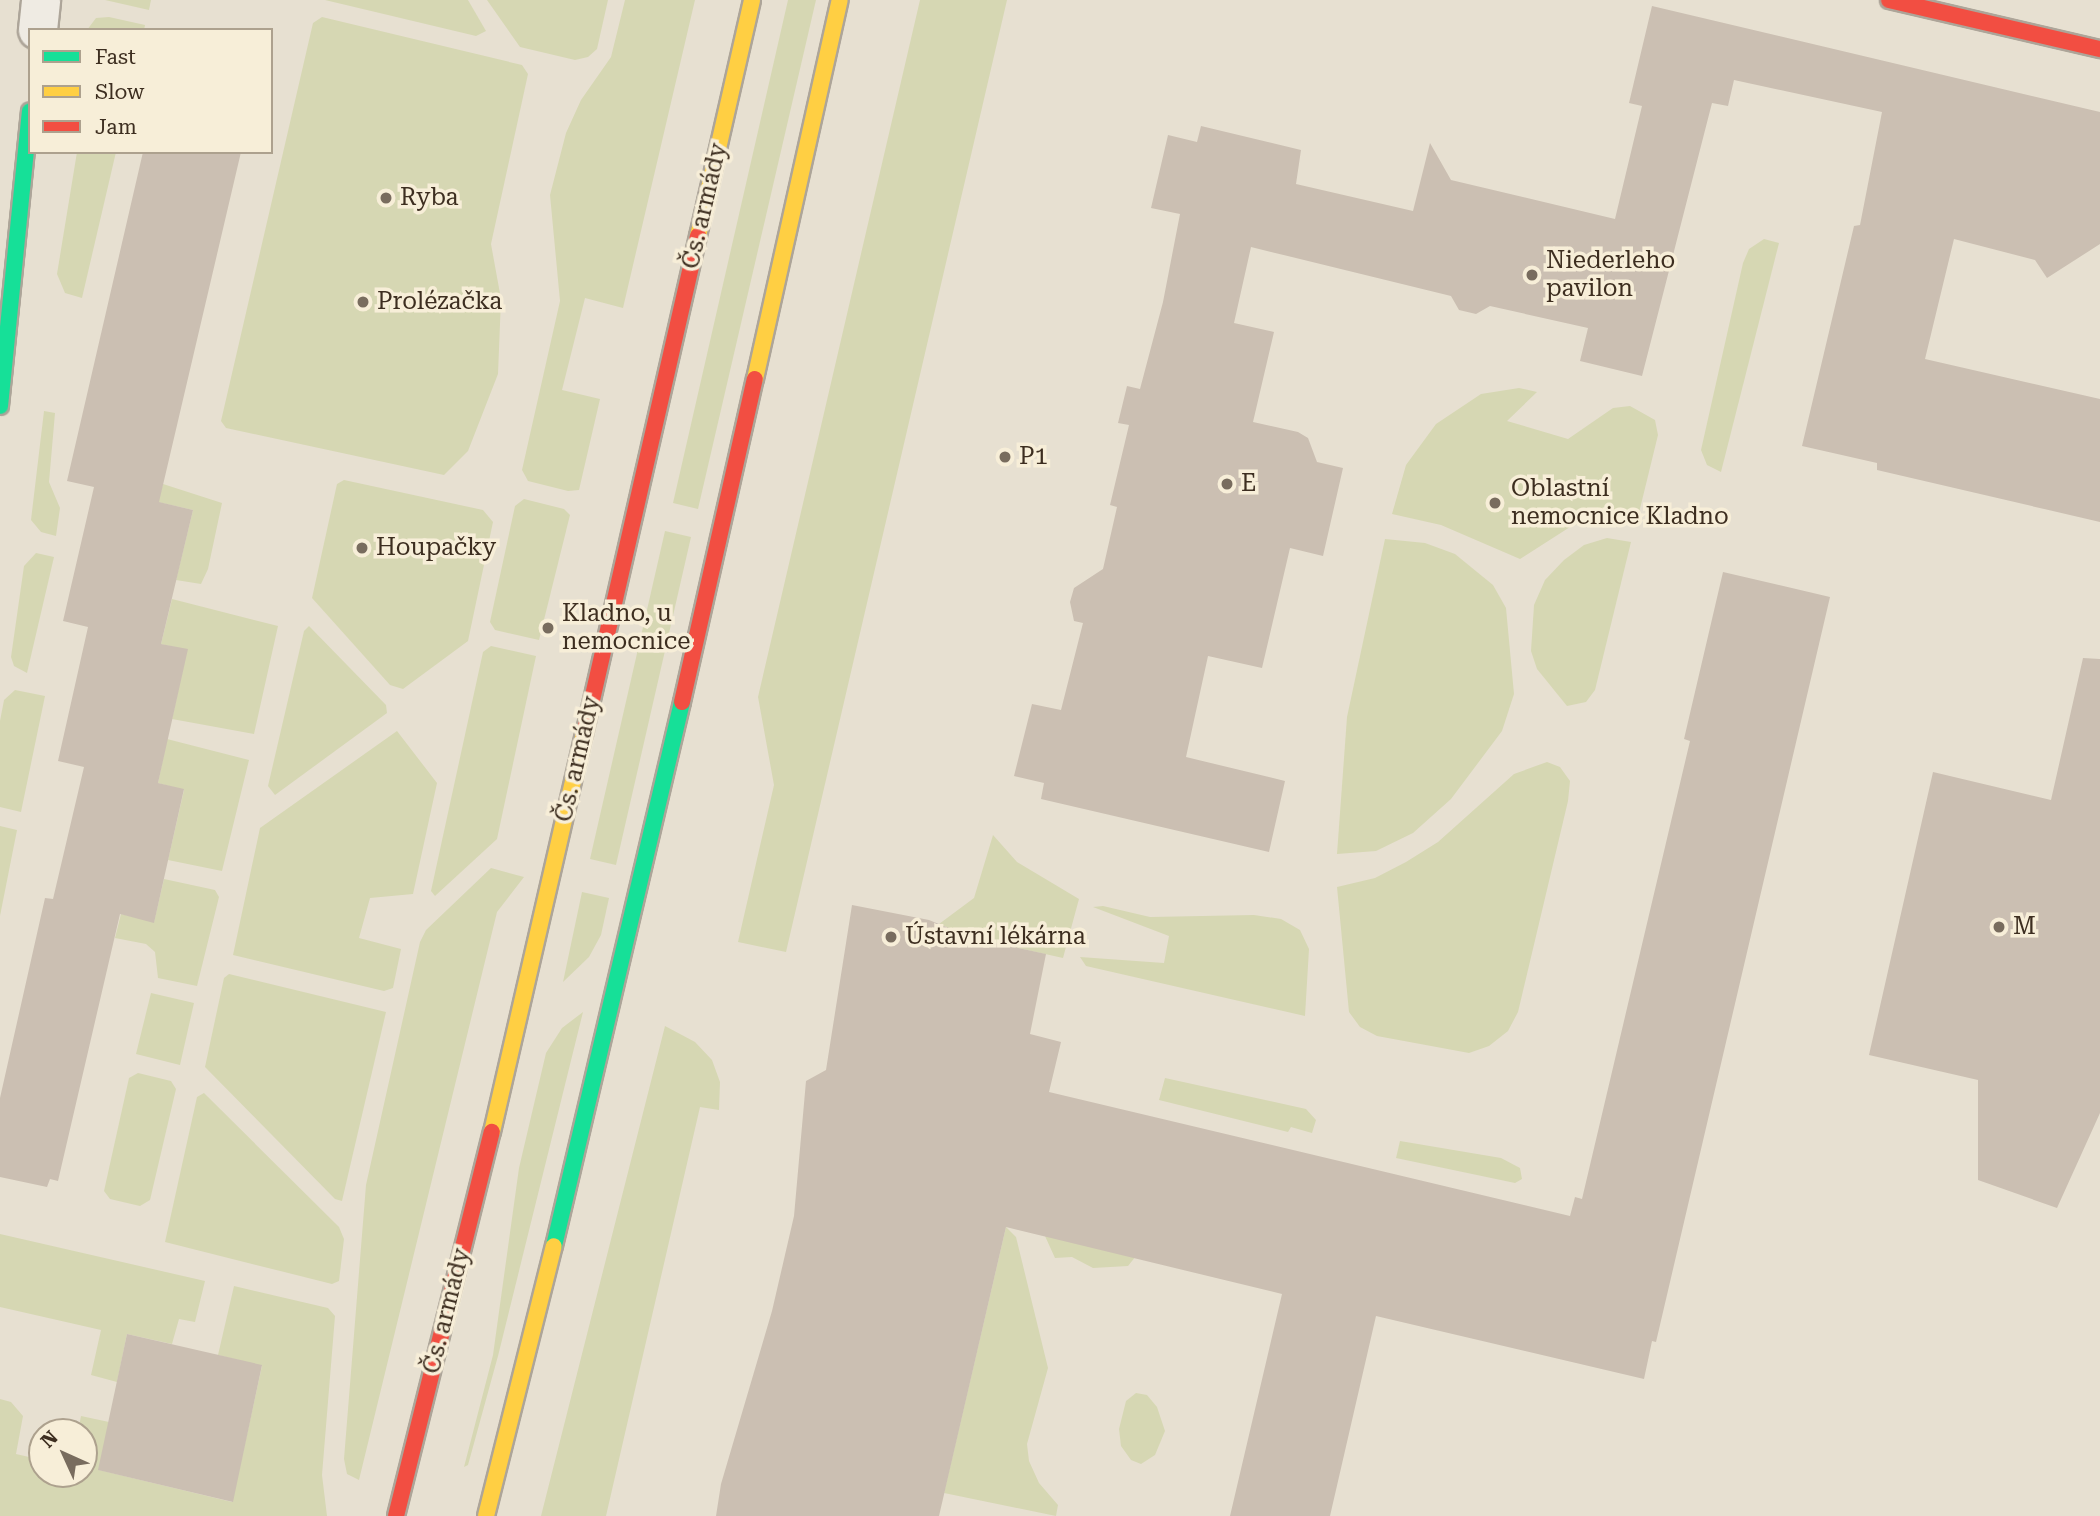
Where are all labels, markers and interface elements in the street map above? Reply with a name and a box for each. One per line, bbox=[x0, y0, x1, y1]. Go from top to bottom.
legend bbox=[28, 28, 273, 154]
text: Fast bbox=[95, 45, 136, 69]
text: Slow bbox=[95, 80, 144, 104]
text: Jam bbox=[95, 115, 137, 139]
street label: Čs. armády bbox=[677, 140, 733, 272]
place label: Ryba bbox=[400, 184, 459, 212]
marker: Ryba bbox=[378, 190, 394, 206]
place label: Niederleho pavilon bbox=[1546, 247, 1675, 303]
marker: Niederleho pavilon bbox=[1524, 267, 1540, 283]
place label: Prolézačka bbox=[377, 288, 502, 316]
marker: Prolézačka bbox=[355, 294, 371, 310]
place label: P1 bbox=[1019, 443, 1048, 471]
marker: P1 bbox=[997, 449, 1013, 465]
place label: E bbox=[1241, 470, 1256, 498]
place label: Oblastní nemocnice Kladno bbox=[1511, 475, 1729, 531]
marker: E bbox=[1219, 476, 1235, 492]
marker: Oblastní nemocnice Kladno bbox=[1485, 493, 1505, 513]
place label: Houpačky bbox=[376, 534, 496, 562]
marker: Houpačky bbox=[354, 540, 370, 556]
place label: Kladno, u nemocnice bbox=[562, 600, 690, 656]
marker: Kladno, u nemocnice bbox=[540, 620, 556, 636]
street label: Čs. armády bbox=[550, 693, 606, 825]
place label: M bbox=[2013, 913, 2036, 941]
marker: M bbox=[1991, 919, 2007, 935]
place label: Ústavní lékárna bbox=[905, 923, 1086, 951]
marker: Ústavní lékárna bbox=[883, 929, 899, 945]
street label: Čs. armády bbox=[418, 1245, 476, 1377]
north arrow bbox=[28, 1418, 98, 1488]
text: N bbox=[36, 1426, 63, 1453]

